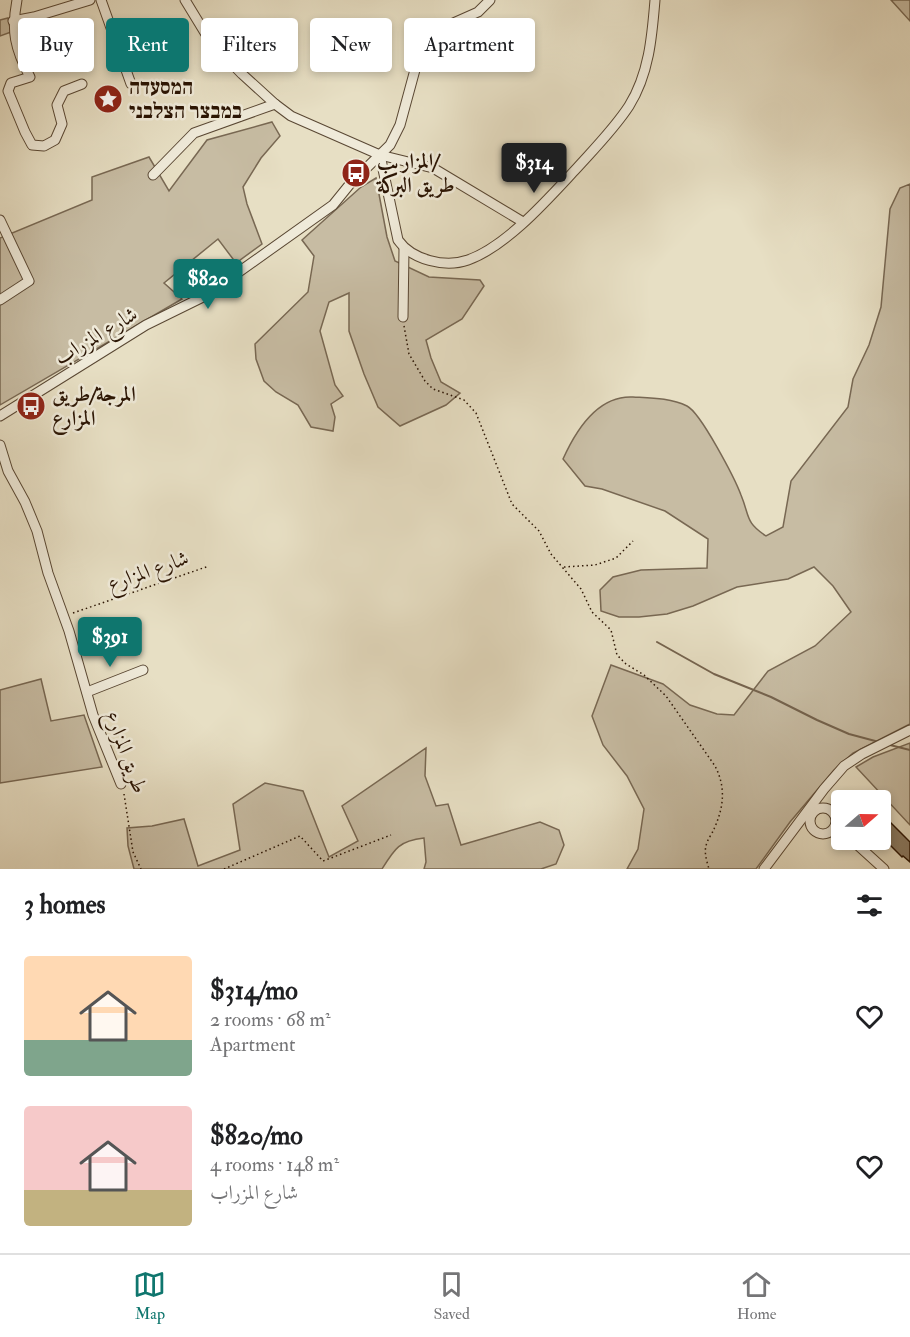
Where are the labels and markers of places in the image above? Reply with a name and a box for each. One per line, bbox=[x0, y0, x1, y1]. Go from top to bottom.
place label: המסעדה במבצר הצלבני bbox=[129, 74, 242, 125]
place icon: המסעדה במבצר הצלבני bbox=[92, 83, 124, 115]
pin: $314 bbox=[498, 143, 570, 194]
place label: المزاريب/ طريق البركة bbox=[375, 148, 455, 199]
bus stop icon: المزاريب/ طريق البركة bbox=[340, 157, 372, 189]
pin: $820 bbox=[172, 259, 244, 310]
place label: المرجة/طريق المزارع bbox=[52, 381, 136, 435]
bus stop icon: المرجة/طريق المزارع bbox=[15, 390, 47, 422]
pin: $391 bbox=[74, 617, 146, 668]

